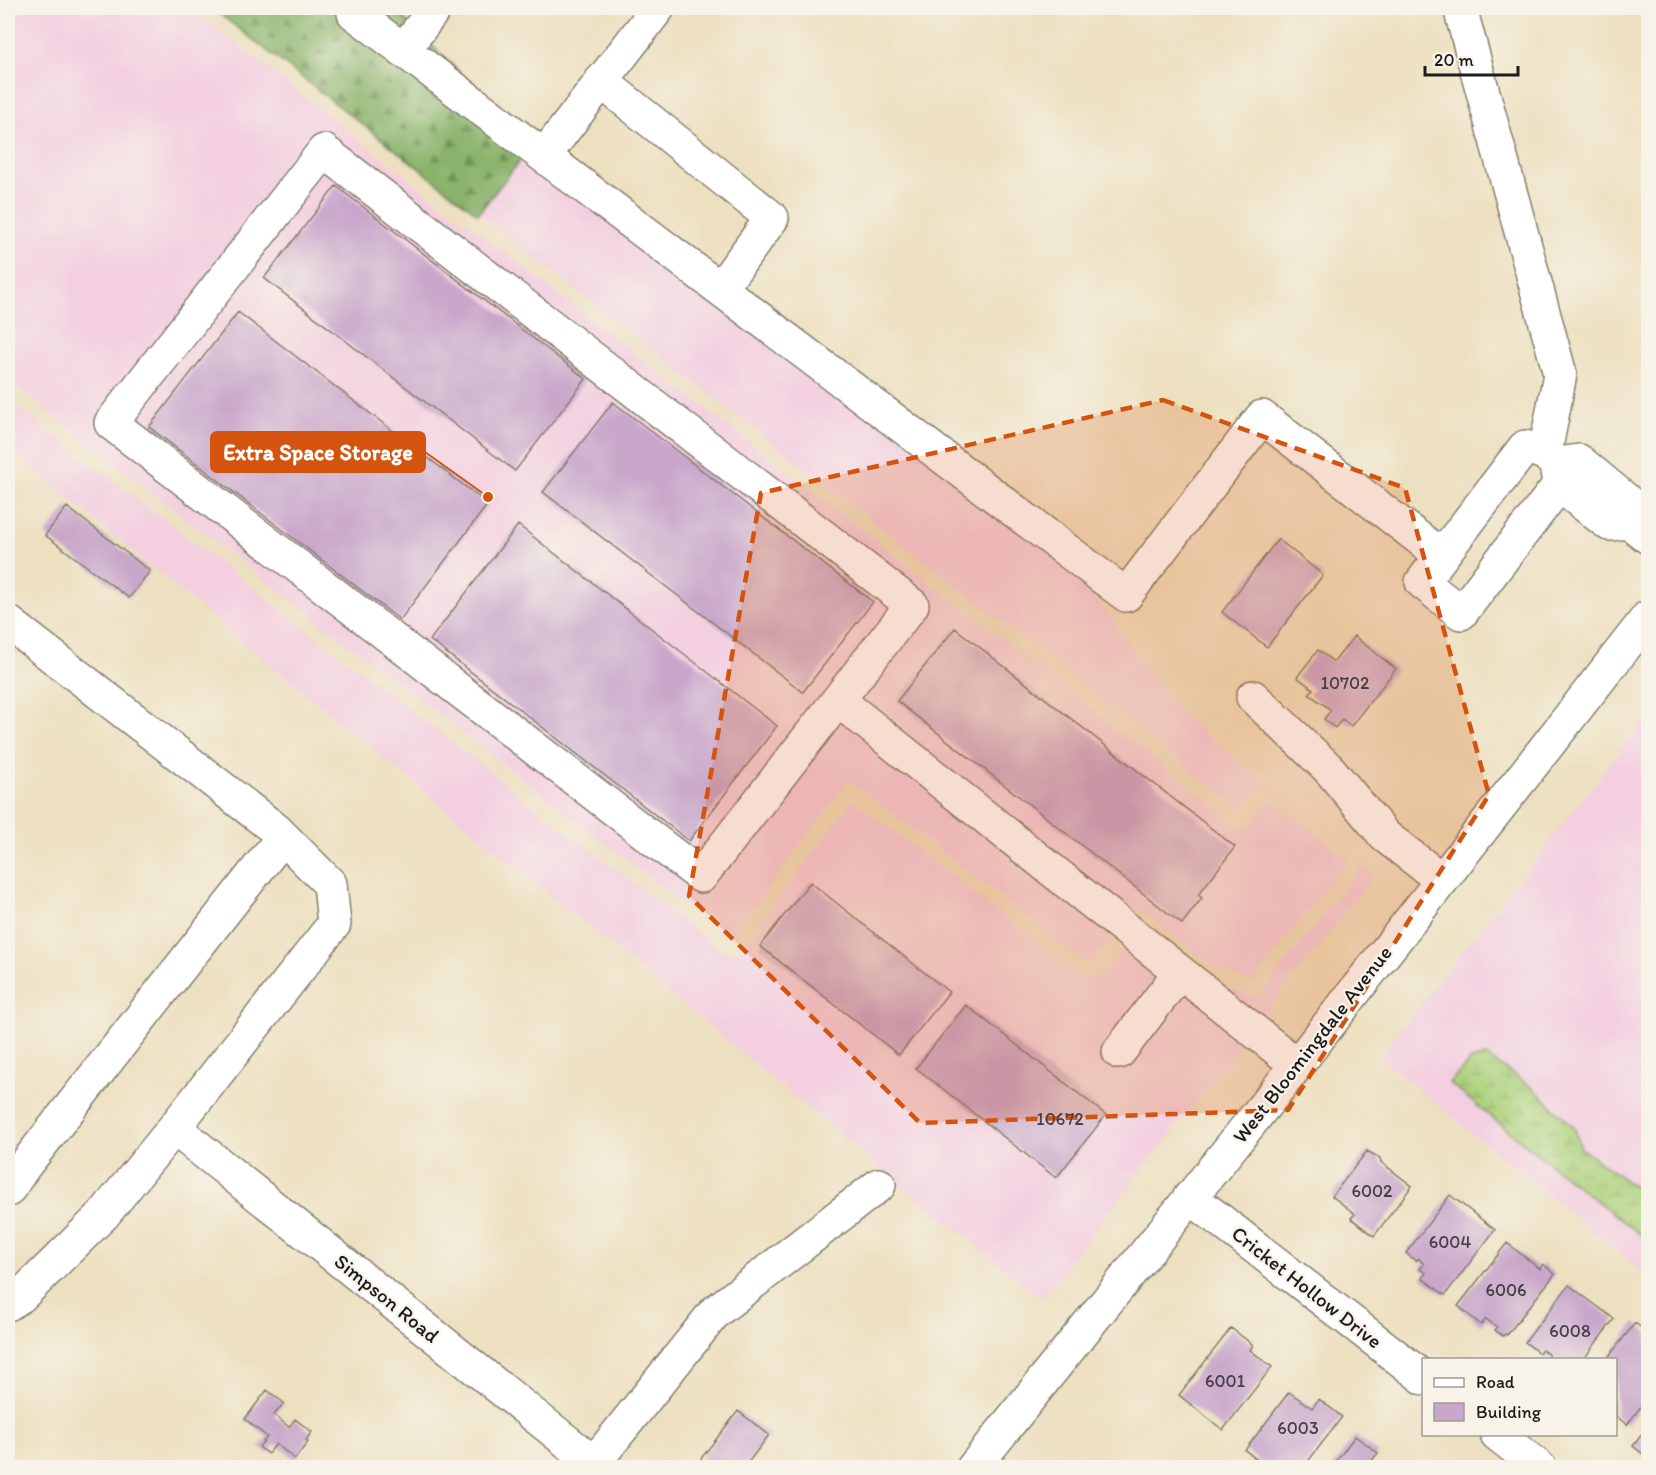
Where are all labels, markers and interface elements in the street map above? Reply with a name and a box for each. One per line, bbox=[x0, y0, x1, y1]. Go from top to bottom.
scale bar bbox=[1425, 39, 1518, 77]
text: 20 m bbox=[1434, 49, 1474, 71]
callout: Extra Space Storage bbox=[211, 432, 425, 472]
text: Extra Space Storage bbox=[223, 439, 413, 466]
house number: 10702 bbox=[1321, 672, 1370, 694]
street label: West Bloomingdale Avenue bbox=[1227, 940, 1397, 1148]
house number: 10672 bbox=[1036, 1108, 1084, 1130]
house number: 6002 bbox=[1351, 1180, 1393, 1202]
street label: Cricket Hollow Drive bbox=[1227, 1221, 1387, 1353]
house number: 6004 bbox=[1429, 1231, 1471, 1253]
street label: Simpson Road bbox=[330, 1248, 444, 1348]
house number: 6006 bbox=[1485, 1279, 1527, 1301]
house number: 6008 bbox=[1549, 1320, 1591, 1342]
legend bbox=[1422, 1358, 1617, 1436]
house number: 6001 bbox=[1205, 1370, 1245, 1392]
text: Road bbox=[1476, 1371, 1515, 1393]
text: Building bbox=[1476, 1401, 1542, 1423]
house number: 6003 bbox=[1277, 1417, 1319, 1439]

